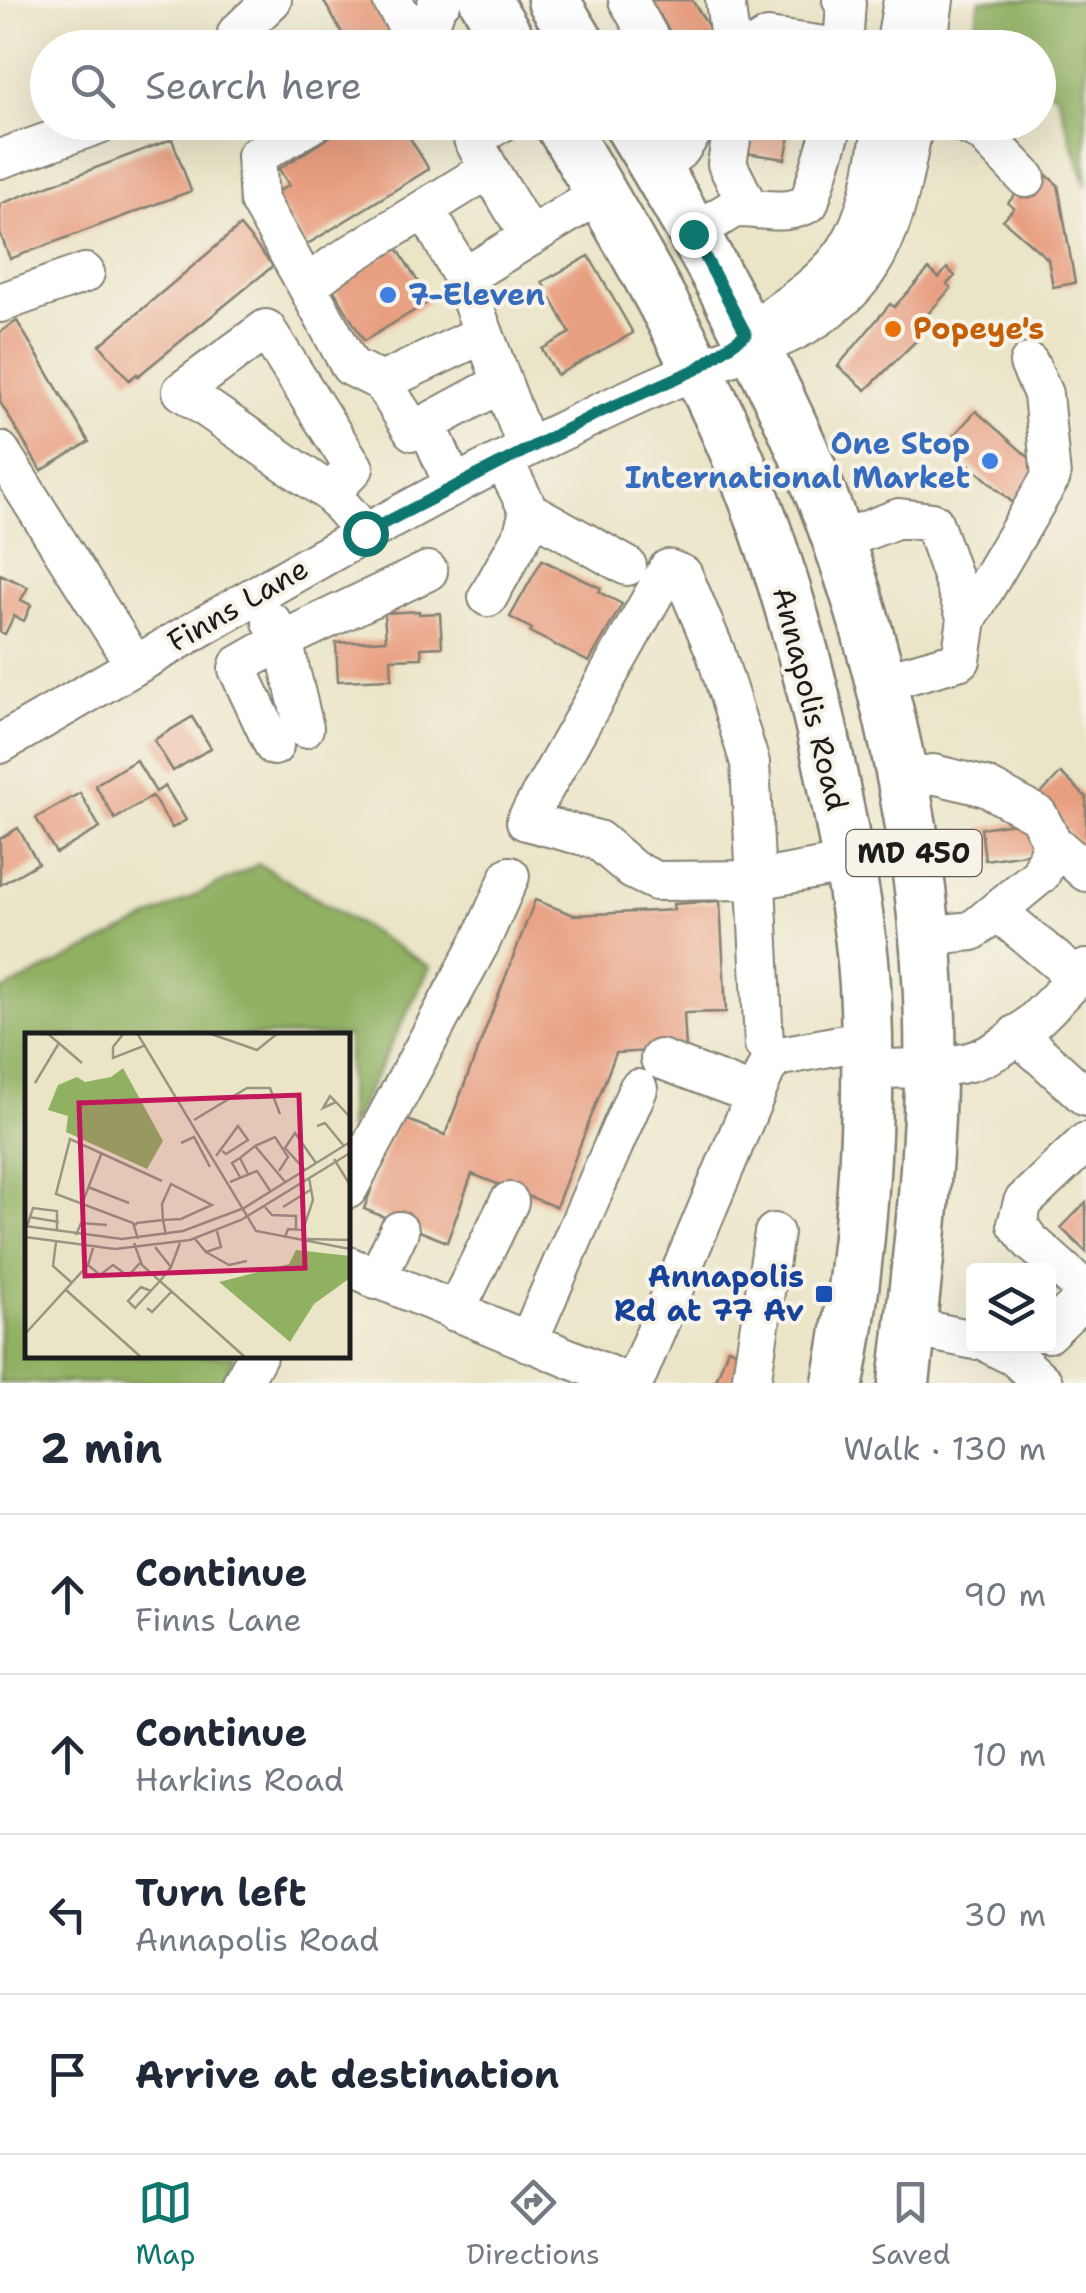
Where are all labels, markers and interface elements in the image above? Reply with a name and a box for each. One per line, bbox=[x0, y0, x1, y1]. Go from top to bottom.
search box bbox=[30, 30, 1056, 140]
icon: search bbox=[65, 58, 120, 113]
text: Search here bbox=[145, 60, 362, 111]
route end bbox=[671, 212, 717, 258]
place label: 7-Eleven bbox=[408, 274, 545, 315]
marker: 7-Eleven bbox=[377, 284, 399, 306]
place label: Popeye's bbox=[913, 308, 1044, 349]
marker: Popeye's bbox=[882, 318, 904, 340]
place label: One Stop International Market bbox=[625, 423, 970, 498]
marker: One Stop International Market bbox=[979, 450, 1001, 472]
route start bbox=[343, 511, 389, 557]
street label: Finns Lane bbox=[160, 548, 316, 661]
street label: Annapolis Road bbox=[763, 583, 858, 815]
road number: MD 450 bbox=[846, 830, 982, 876]
inset map bbox=[25, 1033, 350, 1358]
place label: Annapolis Rd at 77 Av bbox=[614, 1256, 804, 1331]
map controls bbox=[966, 1263, 1056, 1353]
button: layers bbox=[966, 1263, 1056, 1353]
marker: Annapolis Rd at 77 Av bbox=[813, 1283, 835, 1305]
text: 2 min bbox=[40, 1420, 162, 1476]
text: Walk · 130 m bbox=[843, 1427, 1046, 1470]
text: Continue bbox=[135, 1547, 307, 1598]
icon: ahead bbox=[40, 1567, 95, 1622]
text: 90 m bbox=[963, 1573, 1046, 1616]
text: Finns Lane bbox=[135, 1598, 302, 1641]
text: Continue bbox=[135, 1707, 307, 1758]
icon: ahead bbox=[40, 1727, 95, 1782]
text: 10 m bbox=[973, 1733, 1046, 1776]
text: Harkins Road bbox=[135, 1758, 344, 1801]
text: Turn left bbox=[135, 1867, 307, 1918]
icon: left bbox=[40, 1887, 95, 1942]
text: 30 m bbox=[963, 1893, 1046, 1936]
text: Annapolis Road bbox=[135, 1918, 379, 1961]
icon: arrive bbox=[40, 2047, 95, 2102]
text: Arrive at destination bbox=[135, 2049, 559, 2100]
tab: Map bbox=[136, 2175, 195, 2273]
tab: Directions bbox=[466, 2175, 600, 2273]
tab: Saved bbox=[871, 2175, 950, 2273]

